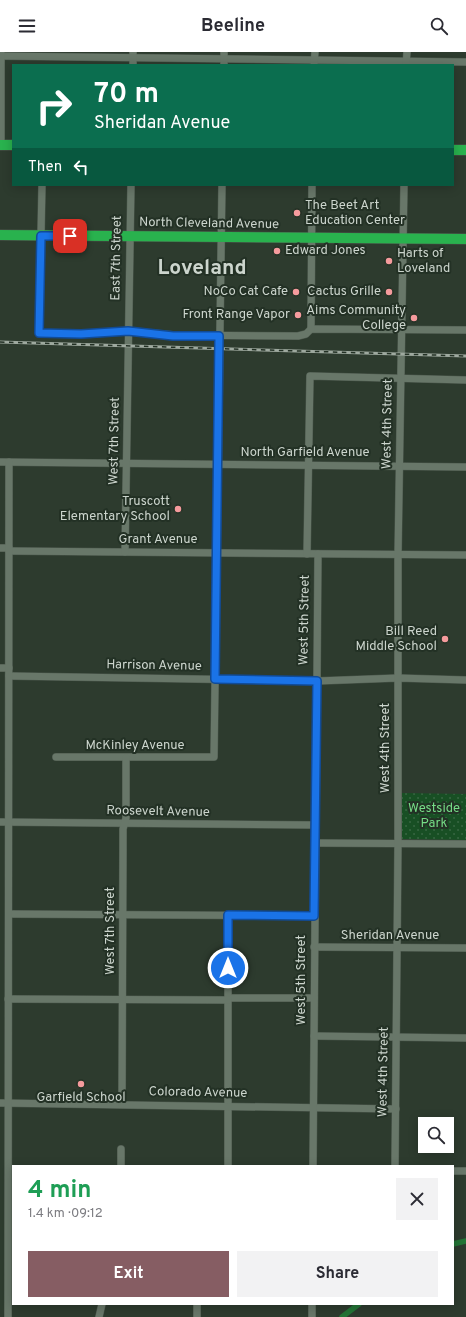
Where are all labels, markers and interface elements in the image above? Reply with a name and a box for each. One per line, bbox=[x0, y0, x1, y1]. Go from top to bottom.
icon: menu bbox=[16, 15, 38, 37]
text: Beeline bbox=[201, 15, 265, 38]
icon: search bbox=[428, 15, 450, 37]
text: 70 m bbox=[94, 77, 159, 113]
icon: right bbox=[28, 80, 80, 132]
text: Sheridan Avenue bbox=[94, 112, 230, 135]
icon: left bbox=[70, 156, 92, 178]
text: Then bbox=[28, 158, 62, 177]
place label: The Beet Art Education Center bbox=[305, 198, 405, 229]
marker: The Beet Art Education Center bbox=[292, 208, 302, 218]
street label: East 7th Street bbox=[108, 215, 126, 301]
street label: North Cleveland Avenue bbox=[139, 215, 279, 233]
pin bbox=[53, 219, 87, 253]
icon: arrive bbox=[59, 225, 81, 247]
place label: Edward Jones bbox=[285, 243, 366, 259]
marker: Edward Jones bbox=[272, 246, 282, 256]
place label: Harts of Loveland bbox=[397, 246, 450, 277]
district label: Loveland bbox=[157, 255, 247, 282]
marker: Harts of Loveland bbox=[384, 256, 394, 266]
place label: NoCo Cat Cafe bbox=[204, 284, 288, 300]
place label: Cactus Grille bbox=[307, 284, 381, 300]
marker: NoCo Cat Cafe bbox=[291, 287, 301, 297]
marker: Cactus Grille bbox=[384, 287, 394, 297]
place label: Aims Community College bbox=[306, 303, 406, 334]
place label: Front Range Vapor bbox=[182, 307, 290, 323]
marker: Front Range Vapor bbox=[293, 310, 303, 320]
marker: Aims Community College bbox=[409, 313, 419, 323]
street label: West 4th Street bbox=[379, 379, 397, 469]
street label: West 7th Street bbox=[106, 397, 124, 485]
street label: North Garfield Avenue bbox=[240, 445, 370, 461]
place label: Truscott Elementary School bbox=[60, 494, 170, 525]
marker: Truscott Elementary School bbox=[173, 504, 183, 514]
street label: Grant Avenue bbox=[119, 532, 197, 548]
street label: West 5th Street bbox=[296, 575, 314, 665]
place label: Bill Reed Middle School bbox=[355, 624, 437, 655]
marker: Bill Reed Middle School bbox=[440, 634, 450, 644]
street label: Harrison Avenue bbox=[106, 657, 202, 675]
street label: West 4th Street bbox=[378, 703, 394, 793]
street label: McKinley Avenue bbox=[85, 738, 185, 754]
park label: Westside Park bbox=[408, 801, 460, 832]
street label: Roosevelt Avenue bbox=[106, 803, 210, 821]
street label: West 7th Street bbox=[103, 887, 119, 975]
street label: Sheridan Avenue bbox=[341, 928, 439, 944]
street label: West 5th Street bbox=[294, 935, 310, 1025]
position arrow bbox=[207, 947, 249, 989]
street label: West 4th Street bbox=[375, 1027, 393, 1117]
marker: Garfield School bbox=[76, 1079, 86, 1089]
street label: Colorado Avenue bbox=[149, 1084, 247, 1102]
place label: Garfield School bbox=[36, 1090, 126, 1106]
map controls bbox=[418, 1117, 454, 1153]
button: search bbox=[418, 1117, 454, 1153]
text: 4 min bbox=[28, 1176, 91, 1206]
button: close bbox=[396, 1178, 438, 1220]
text: 1.4 km · 09:12 bbox=[28, 1206, 103, 1222]
button: Exit bbox=[28, 1251, 229, 1297]
button: Share bbox=[237, 1251, 438, 1297]

